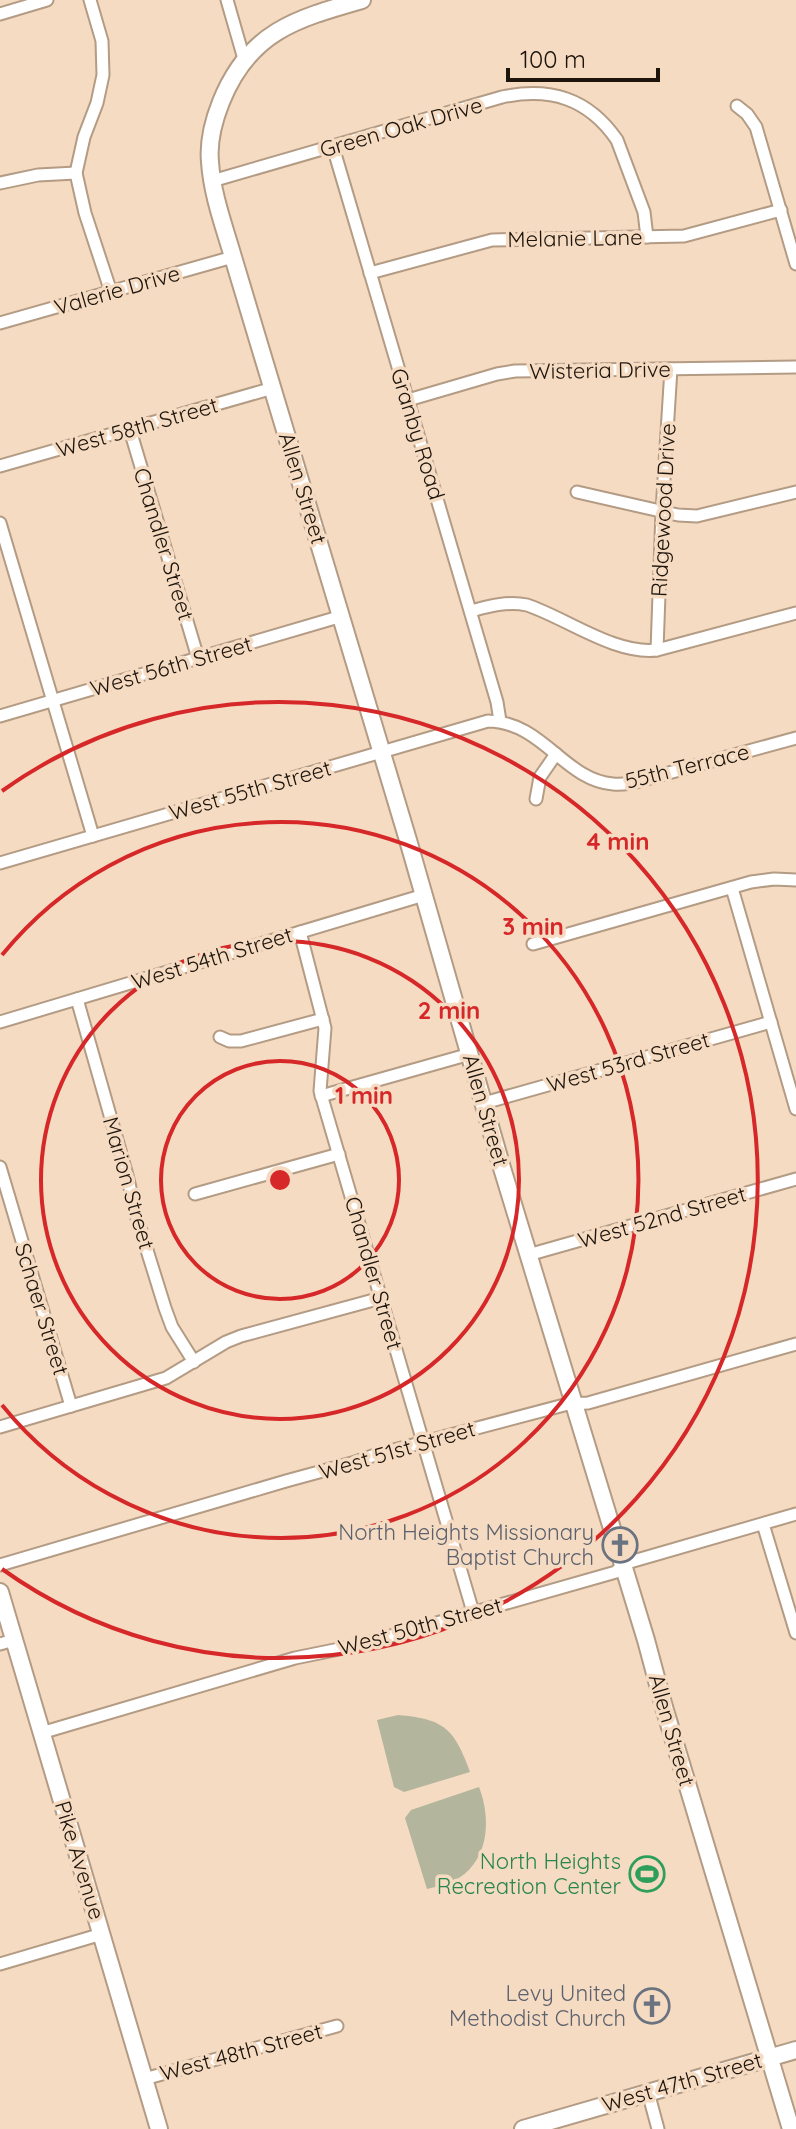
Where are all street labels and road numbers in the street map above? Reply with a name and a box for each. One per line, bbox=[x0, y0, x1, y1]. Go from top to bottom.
street label: Green Oak Drive bbox=[317, 90, 485, 164]
street label: Melanie Lane bbox=[507, 223, 643, 253]
street label: Valerie Drive bbox=[51, 259, 183, 321]
street label: Wisteria Drive bbox=[529, 355, 671, 385]
street label: Granby Road bbox=[385, 365, 451, 503]
street label: West 58th Street bbox=[53, 391, 221, 463]
street label: Ridgewood Drive bbox=[644, 422, 682, 598]
street label: Allen Street bbox=[273, 429, 333, 547]
street label: Chandler Street bbox=[127, 464, 201, 624]
street label: West 56th Street bbox=[87, 630, 255, 702]
street label: 55th Terrace bbox=[622, 737, 752, 795]
street label: West 55th Street bbox=[166, 753, 334, 827]
street label: West 54th Street bbox=[128, 920, 296, 996]
street label: West 53rd Street bbox=[543, 1025, 713, 1099]
street label: Allen Street bbox=[457, 1051, 515, 1169]
street label: Marion Street bbox=[97, 1113, 161, 1253]
street label: West 52nd Street bbox=[575, 1180, 749, 1254]
street label: Chandler Street bbox=[339, 1193, 409, 1353]
street label: Schaer Street bbox=[9, 1240, 75, 1378]
street label: West 51st Street bbox=[316, 1414, 478, 1486]
street label: West 50th Street bbox=[335, 1591, 505, 1661]
street label: Allen Street bbox=[643, 1671, 701, 1789]
street label: Pike Avenue bbox=[49, 1797, 111, 1923]
street label: West 48th Street bbox=[157, 2017, 325, 2087]
street label: West 47th Street bbox=[599, 2046, 765, 2118]

